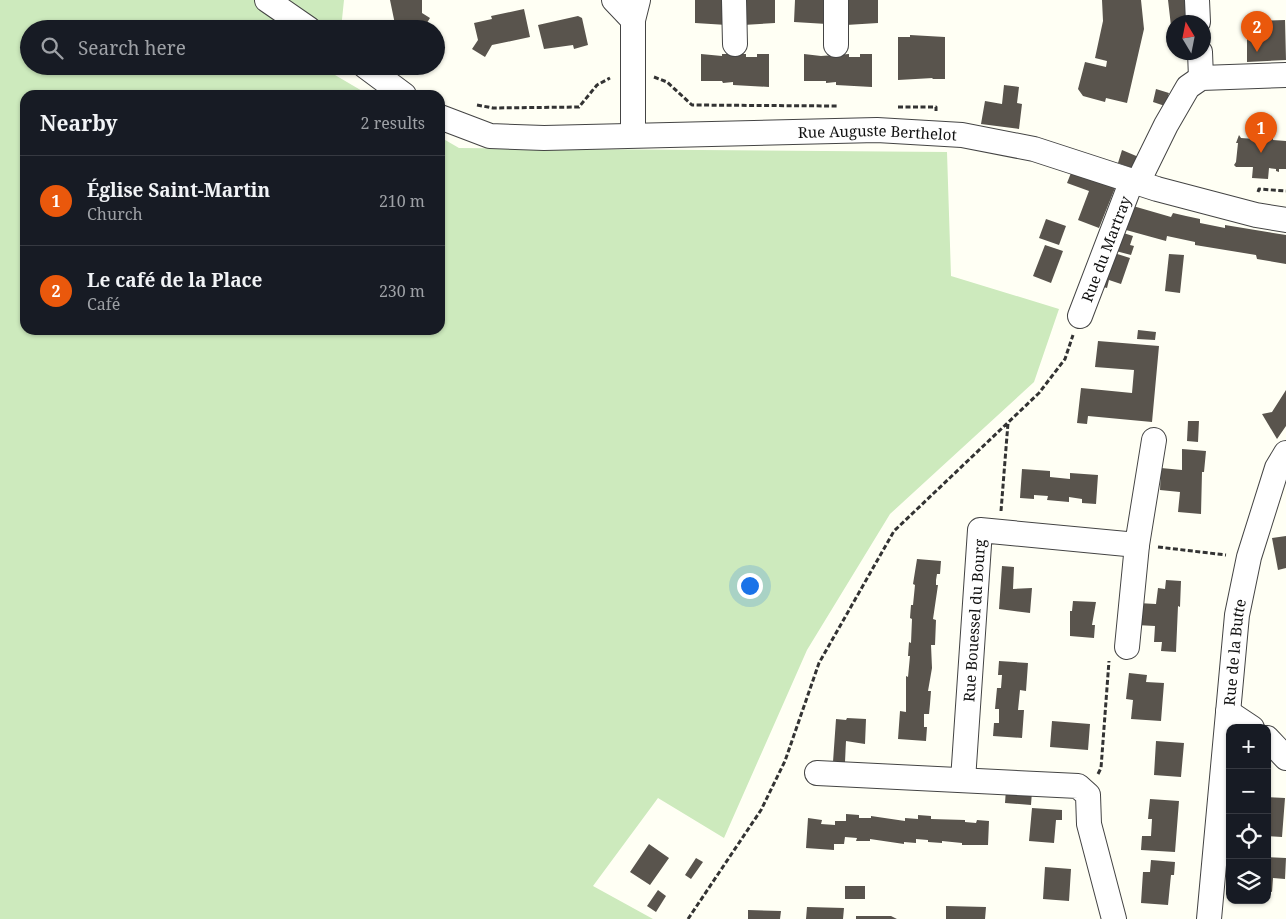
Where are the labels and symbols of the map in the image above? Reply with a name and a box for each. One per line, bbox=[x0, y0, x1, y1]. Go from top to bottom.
pin: 2 bbox=[1241, 11, 1273, 52]
north arrow bbox=[1166, 15, 1211, 60]
pin: 1 bbox=[1245, 112, 1277, 153]
street label: Rue Auguste Berthelot bbox=[798, 120, 957, 145]
street label: Rue du Martray bbox=[1076, 192, 1135, 305]
street label: Rue Bouessel du Bourg bbox=[958, 538, 989, 702]
your location bbox=[737, 573, 763, 599]
street label: Rue de la Butte bbox=[1219, 597, 1250, 707]

